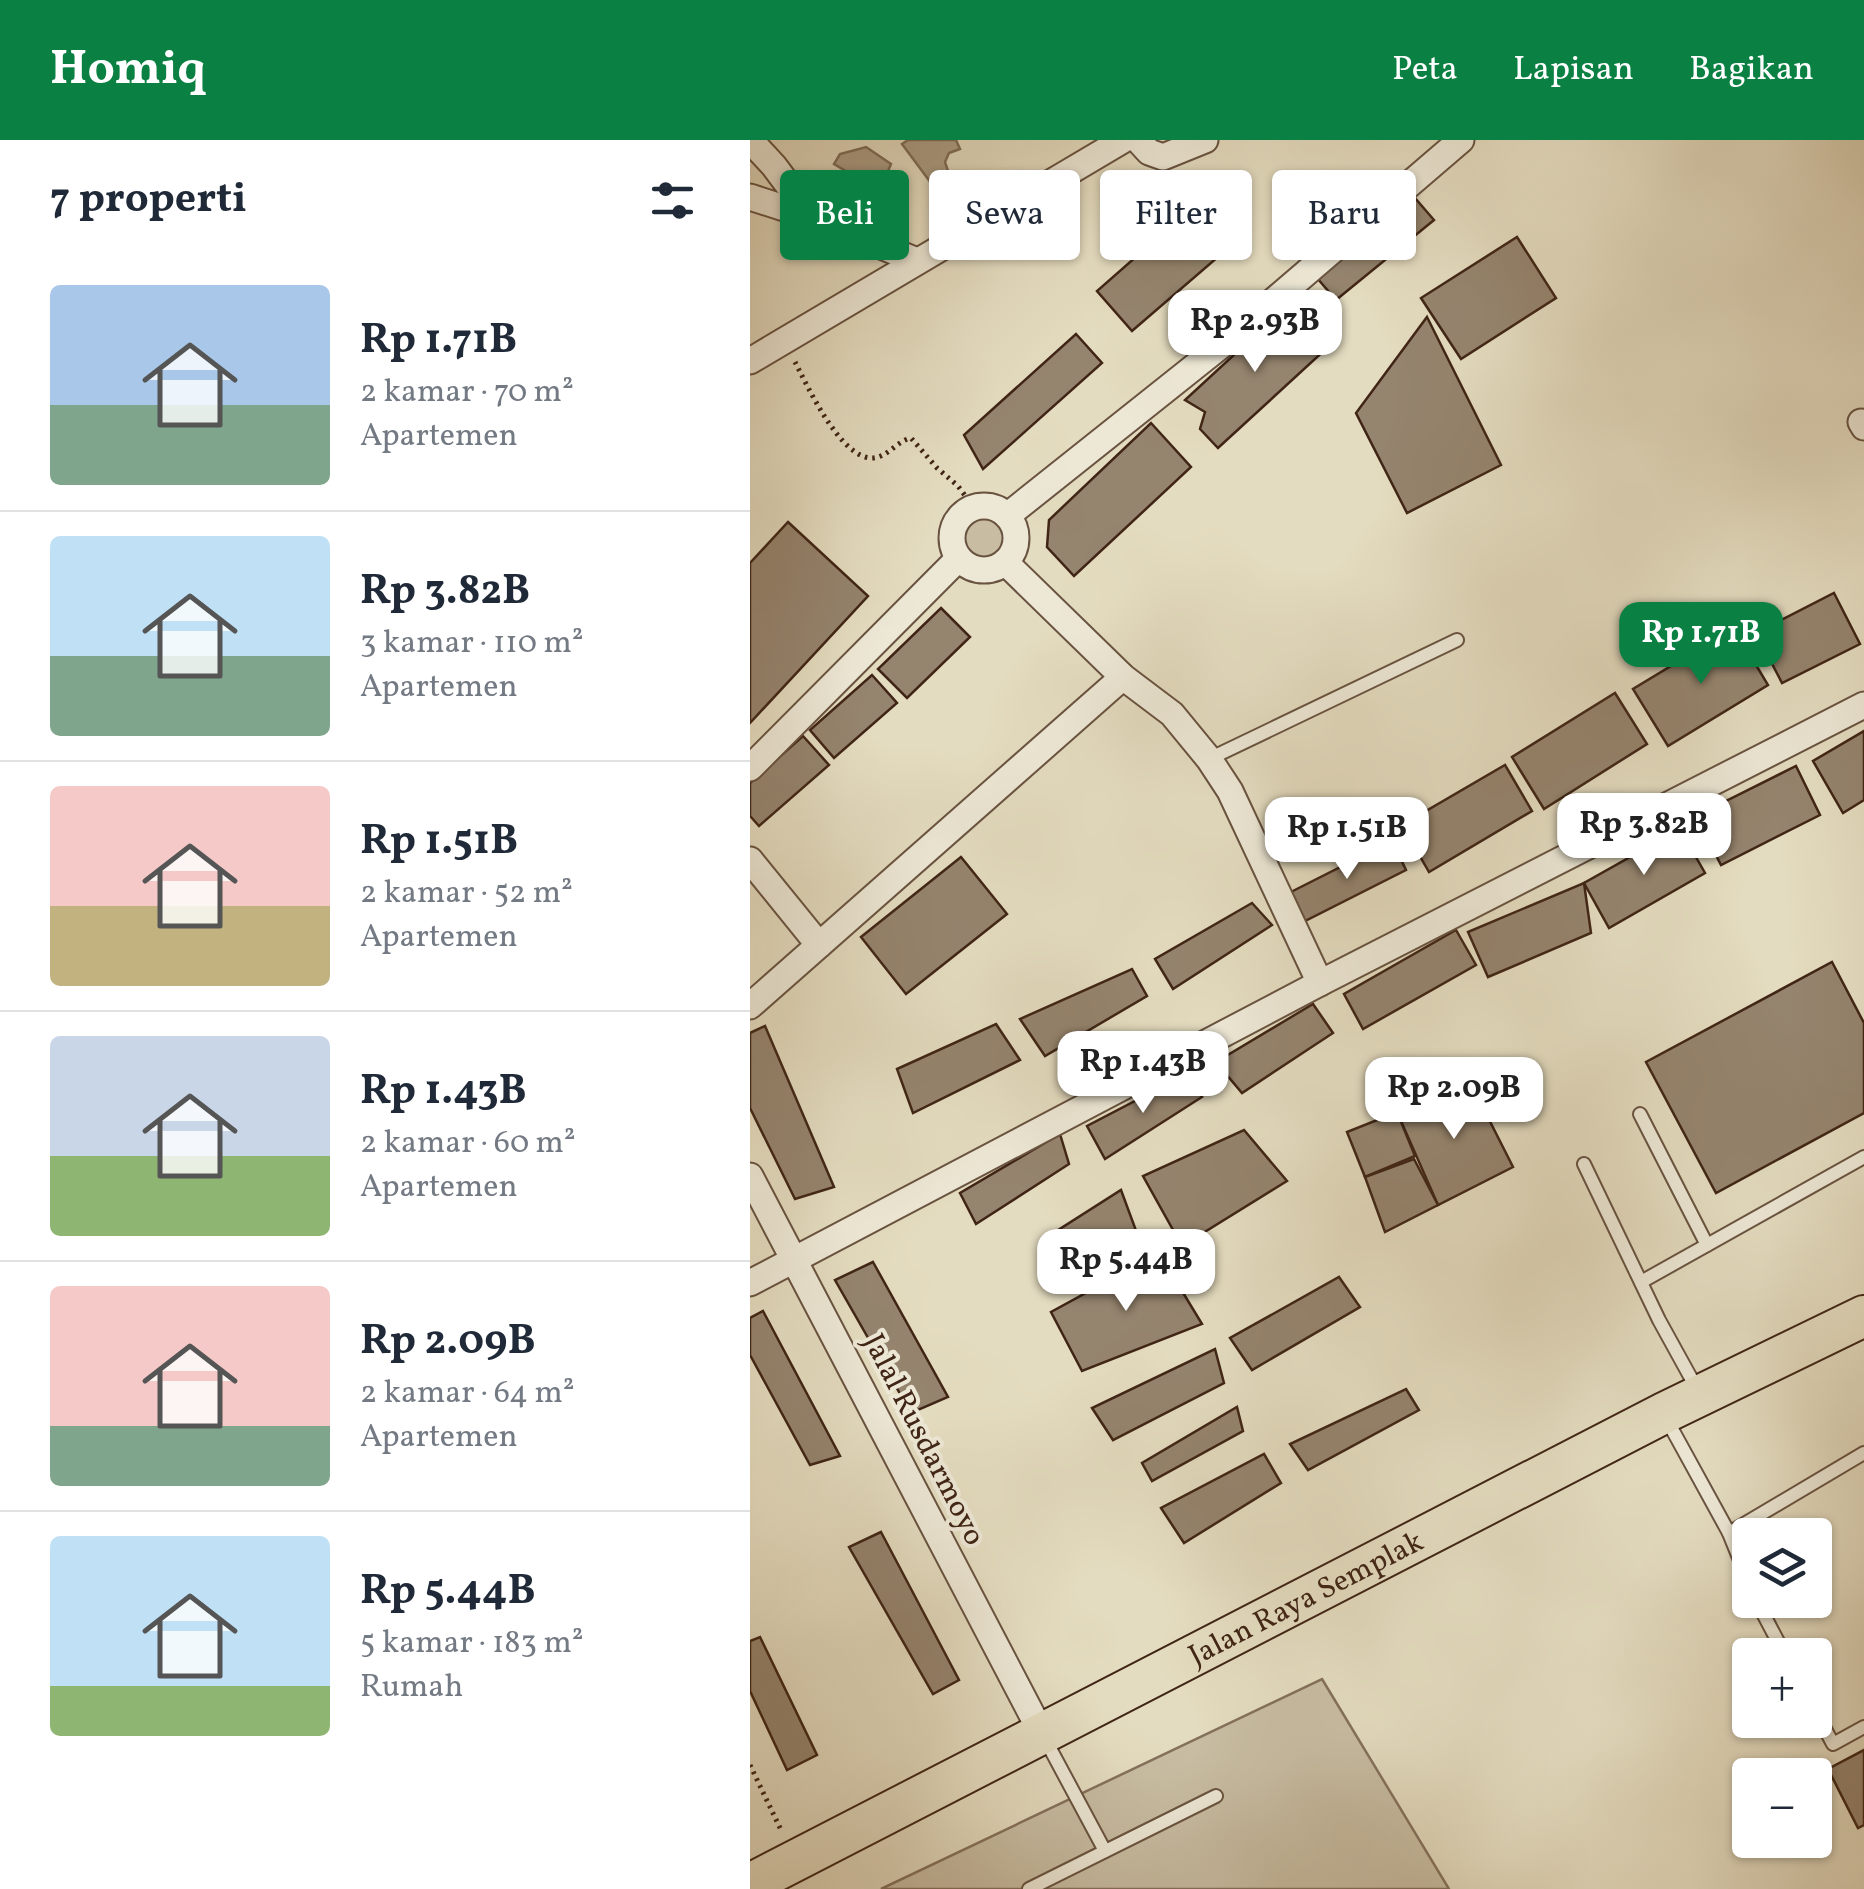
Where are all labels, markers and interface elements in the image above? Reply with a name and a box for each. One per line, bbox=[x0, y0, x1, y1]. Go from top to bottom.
text: Homiq bbox=[50, 37, 206, 104]
text: Peta bbox=[1392, 46, 1458, 94]
text: Lapisan bbox=[1513, 46, 1634, 94]
text: Bagikan bbox=[1689, 46, 1814, 94]
chip: Beli bbox=[780, 170, 909, 260]
chip: Sewa bbox=[929, 170, 1080, 260]
chip: Filter bbox=[1100, 170, 1252, 260]
chip: Baru bbox=[1272, 170, 1416, 260]
text: 7 properti bbox=[50, 171, 247, 230]
icon: filters bbox=[645, 173, 700, 228]
pin: Rp 2.93B bbox=[1152, 290, 1358, 375]
text: Rp 2.93B bbox=[1190, 300, 1320, 344]
text: Rp 1.71B bbox=[360, 312, 517, 371]
icon: home bbox=[130, 325, 250, 445]
text: 2 kamar · 70 m² bbox=[360, 371, 574, 415]
text: Apartemen bbox=[360, 415, 518, 459]
text: Rp 3.82B bbox=[360, 563, 530, 622]
icon: home bbox=[130, 576, 250, 696]
pin: Rp 1.71B bbox=[1598, 602, 1804, 687]
text: Rp 1.71B bbox=[1641, 612, 1761, 656]
text: 3 kamar · 110 m² bbox=[360, 622, 584, 666]
text: Apartemen bbox=[360, 666, 518, 710]
pin: Rp 3.82B bbox=[1541, 793, 1747, 878]
pin: Rp 1.51B bbox=[1244, 797, 1450, 882]
text: Rp 3.82B bbox=[1579, 803, 1709, 847]
text: Rp 1.51B bbox=[1287, 807, 1407, 851]
text: Rp 1.51B bbox=[360, 813, 518, 872]
icon: home bbox=[130, 826, 250, 946]
text: 2 kamar · 52 m² bbox=[360, 872, 573, 916]
text: Apartemen bbox=[360, 916, 518, 960]
pin: Rp 1.43B bbox=[1040, 1031, 1246, 1116]
text: Rp 1.43B bbox=[1079, 1041, 1207, 1085]
pin: Rp 2.09B bbox=[1351, 1057, 1557, 1142]
text: Rp 1.43B bbox=[360, 1063, 527, 1122]
text: Rp 2.09B bbox=[1387, 1067, 1521, 1111]
icon: home bbox=[130, 1076, 250, 1196]
text: 2 kamar · 60 m² bbox=[360, 1122, 576, 1166]
text: Apartemen bbox=[360, 1166, 518, 1210]
pin: Rp 5.44B bbox=[1023, 1229, 1229, 1314]
text: Rp 5.44B bbox=[1059, 1239, 1193, 1283]
text: Rp 2.09B bbox=[360, 1313, 536, 1372]
icon: home bbox=[130, 1326, 250, 1446]
street label: Jalal Rusdarmoyo bbox=[852, 1327, 995, 1553]
text: 2 kamar · 64 m² bbox=[360, 1372, 575, 1416]
text: Apartemen bbox=[360, 1416, 518, 1460]
map controls bbox=[1732, 1518, 1832, 1858]
button: layers bbox=[1732, 1518, 1832, 1618]
street label: Jalan Raya Semplak bbox=[1182, 1521, 1431, 1677]
text: Rp 5.44B bbox=[360, 1563, 536, 1622]
icon: home bbox=[130, 1576, 250, 1696]
text: 5 kamar · 183 m² bbox=[360, 1622, 584, 1666]
button: + bbox=[1732, 1638, 1832, 1738]
text: Rumah bbox=[360, 1666, 463, 1710]
button: − bbox=[1732, 1758, 1832, 1858]

